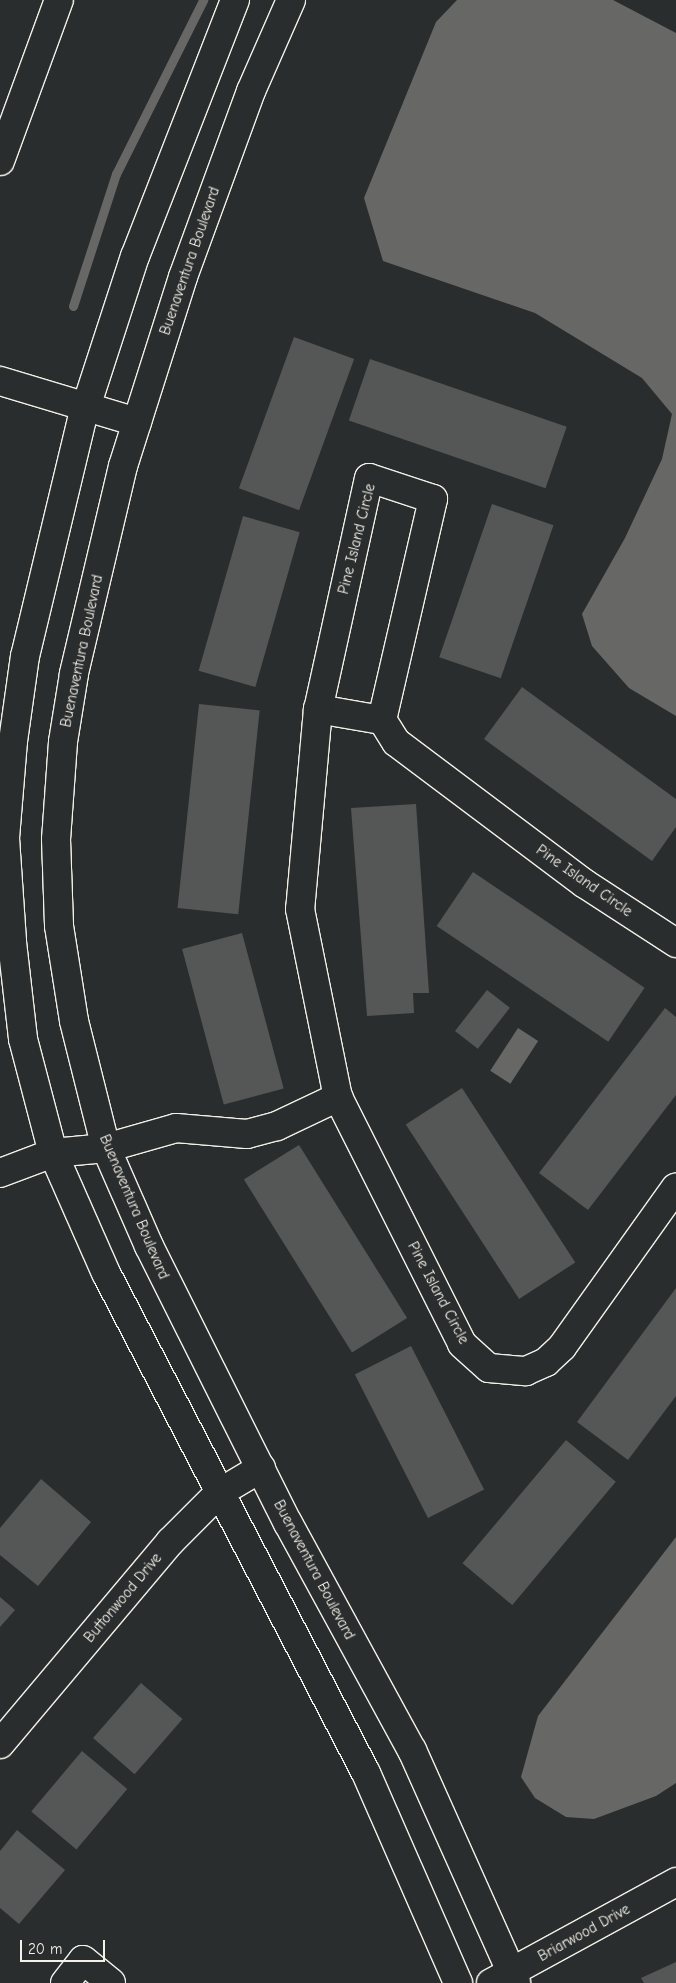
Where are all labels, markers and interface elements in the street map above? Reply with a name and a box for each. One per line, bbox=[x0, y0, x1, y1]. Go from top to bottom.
street label: Buenaventura Boulevard bbox=[156, 185, 224, 337]
street label: Pine Island Circle bbox=[335, 482, 379, 596]
street label: Buenaventura Boulevard bbox=[57, 573, 107, 729]
street label: Pine Island Circle bbox=[532, 841, 636, 921]
street label: Buenaventura Boulevard bbox=[95, 1132, 173, 1282]
street label: Pine Island Circle bbox=[403, 1239, 473, 1347]
street label: Buenaventura Boulevard bbox=[270, 1497, 358, 1643]
street label: Buttonwood Drive bbox=[80, 1550, 166, 1646]
street label: Briarwood Drive bbox=[535, 1900, 633, 1966]
scale bar bbox=[22, 1930, 108, 1962]
text: 20 m bbox=[28, 1940, 62, 1958]

